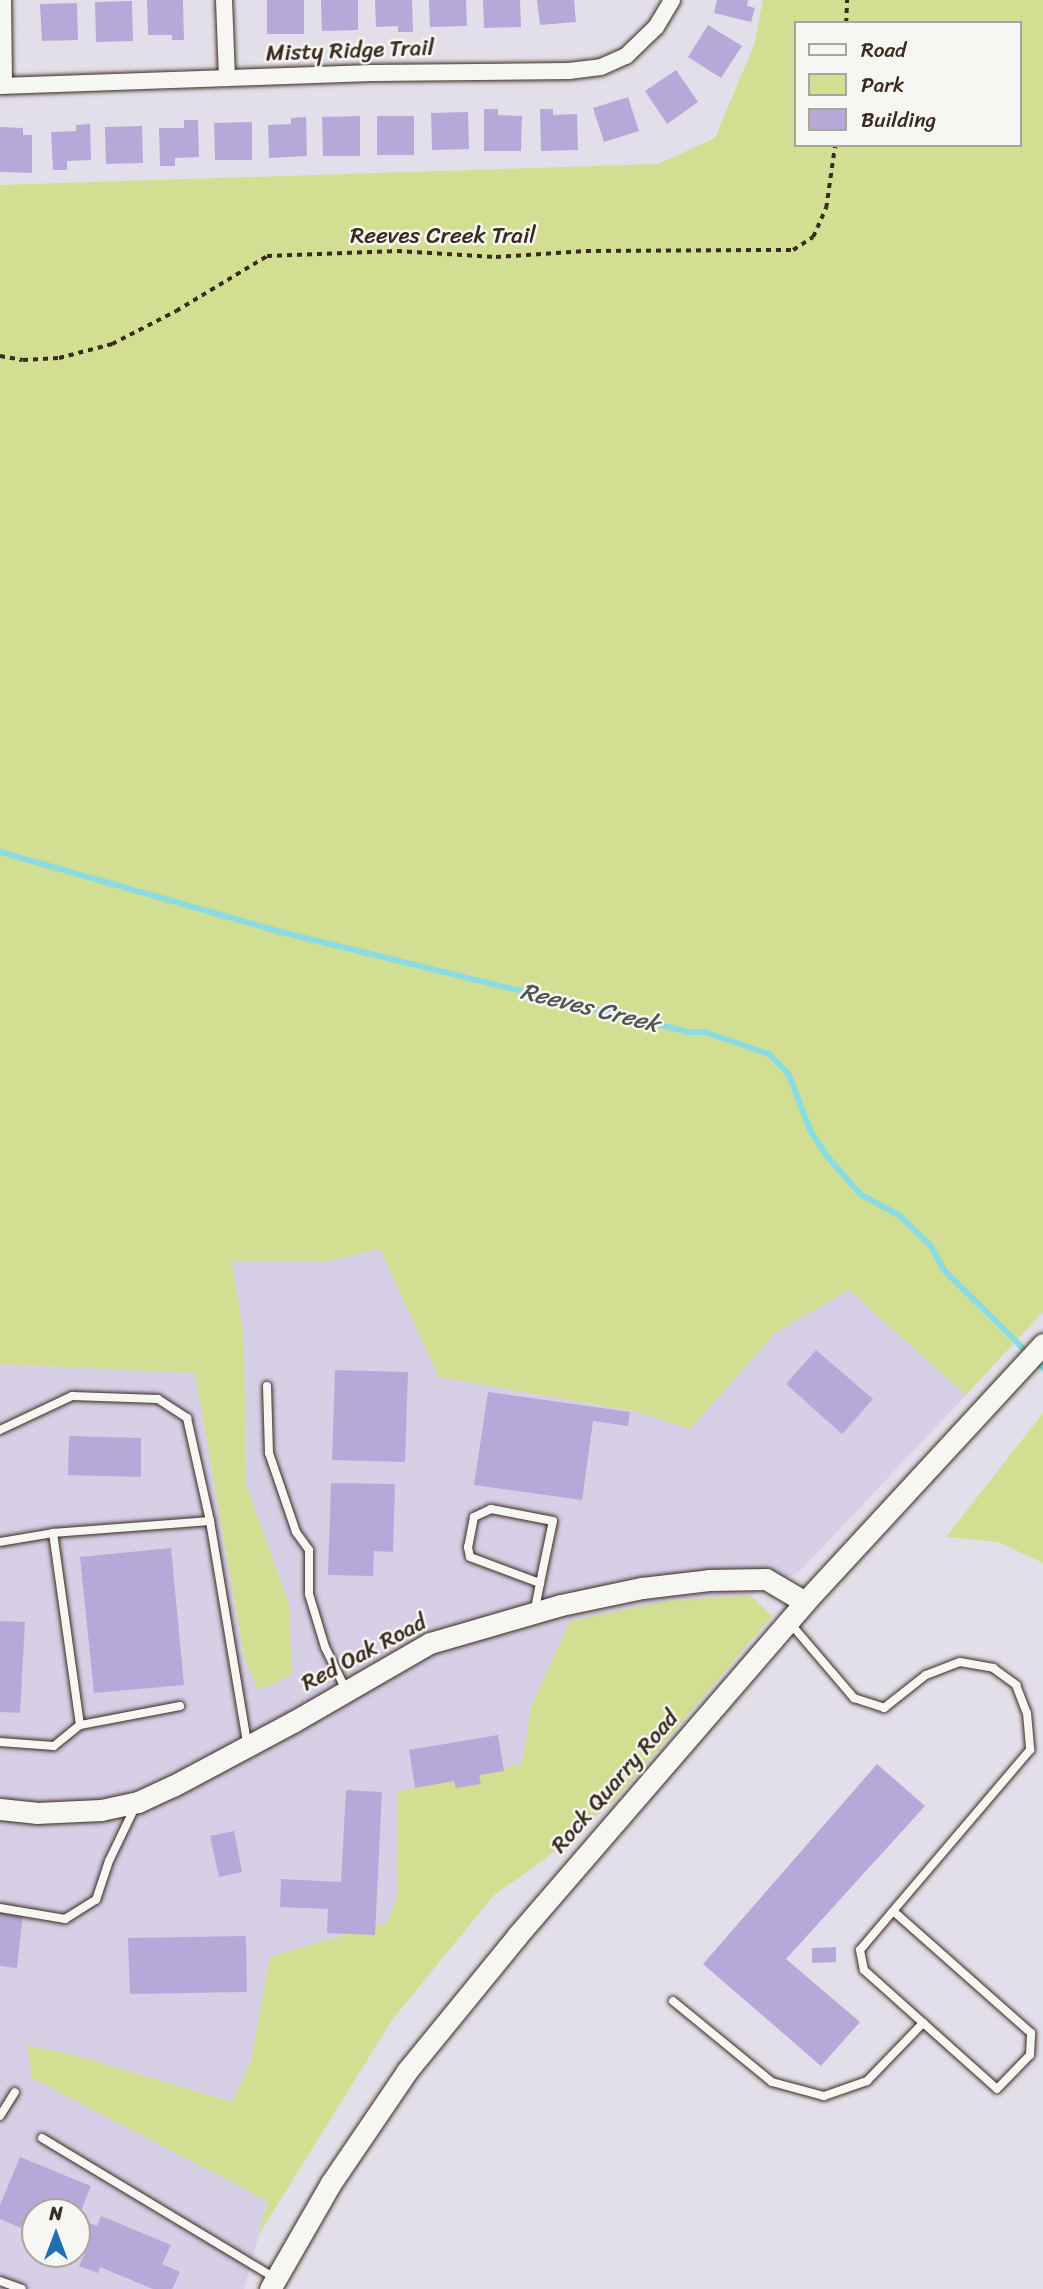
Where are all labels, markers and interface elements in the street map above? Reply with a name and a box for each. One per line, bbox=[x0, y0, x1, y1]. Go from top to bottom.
legend bbox=[794, 21, 1022, 147]
text: Road bbox=[861, 31, 906, 69]
street label: Misty Ridge Trail bbox=[265, 34, 435, 68]
text: Park bbox=[861, 66, 904, 104]
text: Building bbox=[861, 101, 936, 139]
street label: Reeves Creek Trail bbox=[350, 222, 536, 250]
water label: Reeves Creek bbox=[518, 977, 662, 1039]
street label: Red Oak Road bbox=[297, 1608, 431, 1698]
street label: Rock Quarry Road bbox=[546, 1705, 684, 1859]
text: N bbox=[49, 2197, 63, 2230]
north arrow bbox=[21, 2198, 91, 2268]

